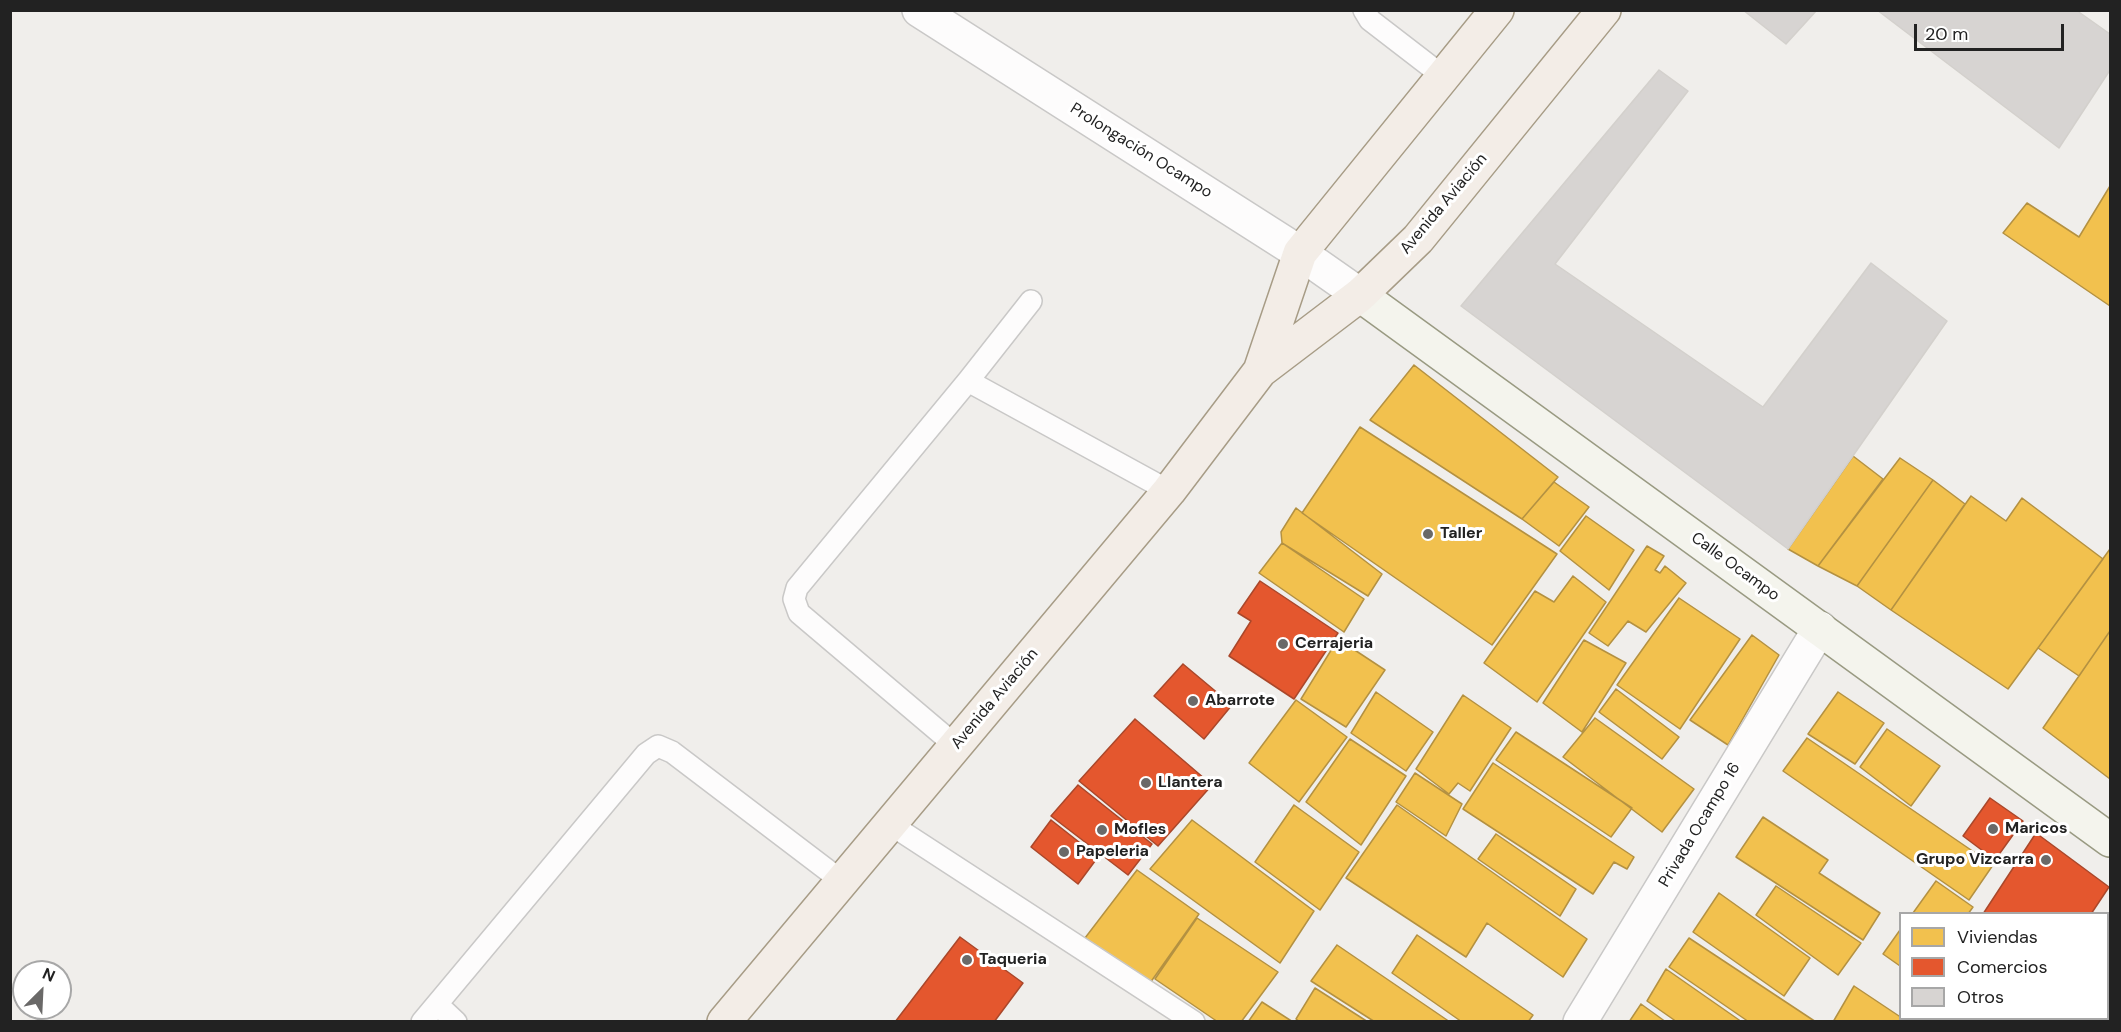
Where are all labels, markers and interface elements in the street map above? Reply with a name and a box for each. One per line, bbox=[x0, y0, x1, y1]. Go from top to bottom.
scale bar bbox=[1917, 12, 2067, 50]
text: 20 m bbox=[1925, 22, 1968, 46]
street label: Prolongación Ocampo bbox=[1066, 99, 1216, 203]
street label: Avenida Aviación bbox=[1396, 150, 1492, 258]
place label: Taller bbox=[1440, 524, 1482, 544]
marker: Taller bbox=[1421, 527, 1435, 541]
street label: Calle Ocampo bbox=[1687, 528, 1783, 606]
place label: Cerrajeria bbox=[1295, 634, 1373, 654]
marker: Cerrajeria bbox=[1276, 637, 1290, 651]
street label: Avenida Aviación bbox=[947, 645, 1043, 753]
place label: Abarrote bbox=[1205, 691, 1275, 711]
marker: Abarrote bbox=[1186, 694, 1200, 708]
street label: Privada Ocampo 16 bbox=[1655, 759, 1745, 891]
place label: Llantera bbox=[1158, 773, 1223, 793]
marker: Llantera bbox=[1139, 776, 1153, 790]
place label: Maricos bbox=[2005, 819, 2067, 839]
place label: Mofles bbox=[1114, 820, 1166, 840]
marker: Maricos bbox=[1986, 822, 2000, 836]
marker: Mofles bbox=[1095, 823, 1109, 837]
place label: Papeleria bbox=[1076, 842, 1149, 862]
marker: Papeleria bbox=[1057, 845, 1071, 859]
place label: Grupo Vizcarra bbox=[1916, 850, 2034, 870]
marker: Grupo Vizcarra bbox=[2039, 853, 2053, 867]
legend bbox=[1899, 912, 2109, 1020]
text: Viviendas bbox=[1957, 925, 2038, 949]
place label: Taqueria bbox=[979, 950, 1047, 970]
marker: Taqueria bbox=[960, 953, 974, 967]
text: Comercios bbox=[1957, 955, 2048, 979]
north arrow bbox=[12, 960, 72, 1020]
text: N bbox=[39, 963, 58, 987]
text: Otros bbox=[1957, 985, 2004, 1009]

